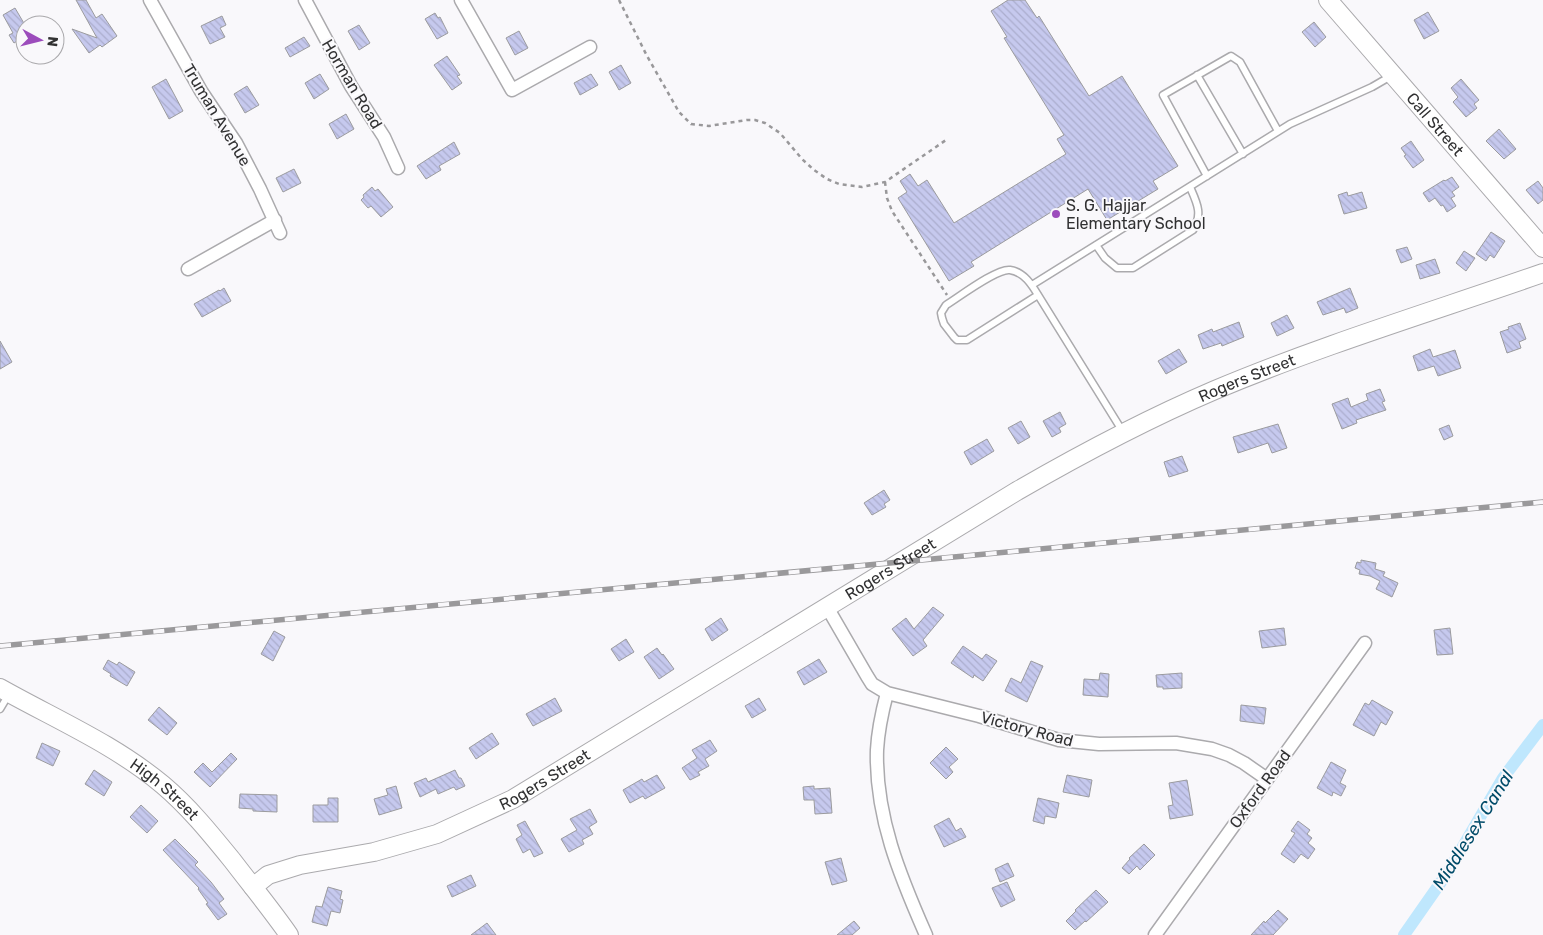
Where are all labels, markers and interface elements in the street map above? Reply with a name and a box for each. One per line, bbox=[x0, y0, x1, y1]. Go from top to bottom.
north arrow bbox=[15, 15, 65, 65]
text: N bbox=[43, 35, 61, 48]
street label: Horman Road bbox=[318, 36, 386, 132]
street label: Truman Avenue bbox=[179, 60, 255, 170]
street label: Call Street bbox=[1403, 88, 1468, 159]
place label: S. G. Hajjar Elementary School bbox=[1066, 196, 1206, 233]
marker: S. G. Hajjar Elementary School bbox=[1050, 208, 1062, 220]
street label: Rogers Street bbox=[1195, 350, 1298, 406]
street label: Rogers Street bbox=[841, 534, 939, 603]
street label: Victory Road bbox=[979, 708, 1075, 750]
street label: Rogers Street bbox=[496, 745, 593, 814]
street label: Oxford Road bbox=[1225, 746, 1295, 832]
street label: High Street bbox=[127, 754, 203, 824]
water label: Middlesex Canal bbox=[1428, 766, 1519, 894]

